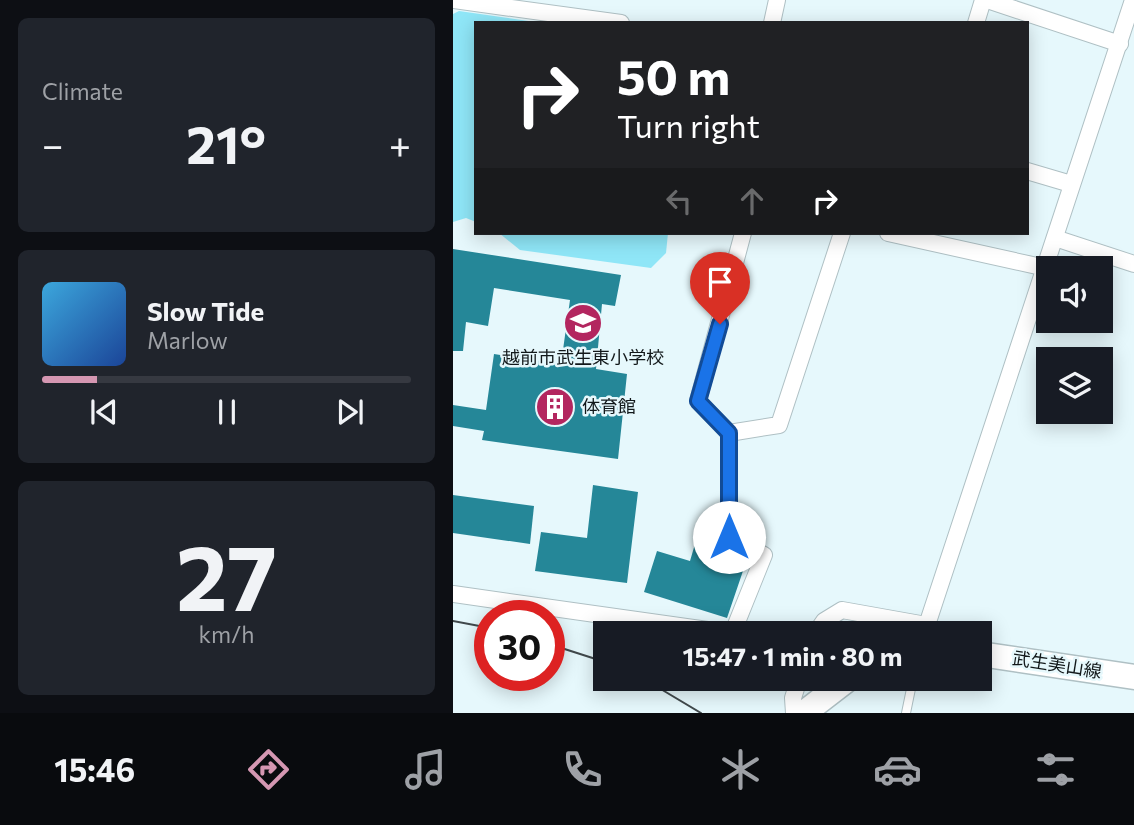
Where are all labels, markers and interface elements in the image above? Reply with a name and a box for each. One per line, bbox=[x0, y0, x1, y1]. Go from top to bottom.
text: 50 m bbox=[617, 45, 730, 105]
icon: right bbox=[502, 49, 593, 140]
text: Climate bbox=[42, 77, 123, 105]
text: Turn right bbox=[617, 105, 760, 145]
text: 21° bbox=[186, 111, 266, 175]
text: − bbox=[42, 120, 64, 167]
text: + bbox=[389, 120, 411, 167]
icon: left bbox=[660, 182, 698, 220]
icon: ahead bbox=[733, 182, 771, 220]
icon: right bbox=[806, 182, 844, 220]
pin bbox=[690, 252, 750, 324]
map controls bbox=[1036, 256, 1113, 424]
button: sound bbox=[1036, 256, 1113, 333]
icon: arrive bbox=[701, 263, 739, 301]
text: Slow Tide bbox=[147, 295, 264, 326]
school or university icon: 越前市武生東小学校 bbox=[562, 302, 604, 344]
text: Marlow bbox=[147, 326, 228, 354]
place label: 越前市武生東小学校 bbox=[502, 346, 664, 368]
button: layers bbox=[1036, 347, 1113, 424]
building icon: 体育館 bbox=[534, 386, 576, 428]
icon: previous bbox=[85, 393, 123, 431]
icon: pause bbox=[208, 393, 246, 431]
icon: next bbox=[331, 393, 369, 431]
place label: 体育館 bbox=[582, 395, 636, 417]
position arrow bbox=[692, 500, 766, 574]
text: 27 bbox=[176, 518, 277, 630]
speed limit sign: 30 bbox=[474, 600, 565, 691]
text: km/h bbox=[199, 620, 254, 648]
text: 15:47 · 1 min · 80 m bbox=[683, 640, 902, 671]
street label: 武生美山線 bbox=[1011, 646, 1103, 682]
icon: directions bbox=[244, 745, 293, 794]
icon: music bbox=[401, 745, 450, 794]
icon: phone bbox=[558, 745, 607, 794]
icon: climate bbox=[716, 745, 765, 794]
icon: car bbox=[873, 745, 922, 794]
icon: filters bbox=[1031, 745, 1080, 794]
text: 15:46 bbox=[54, 749, 135, 789]

